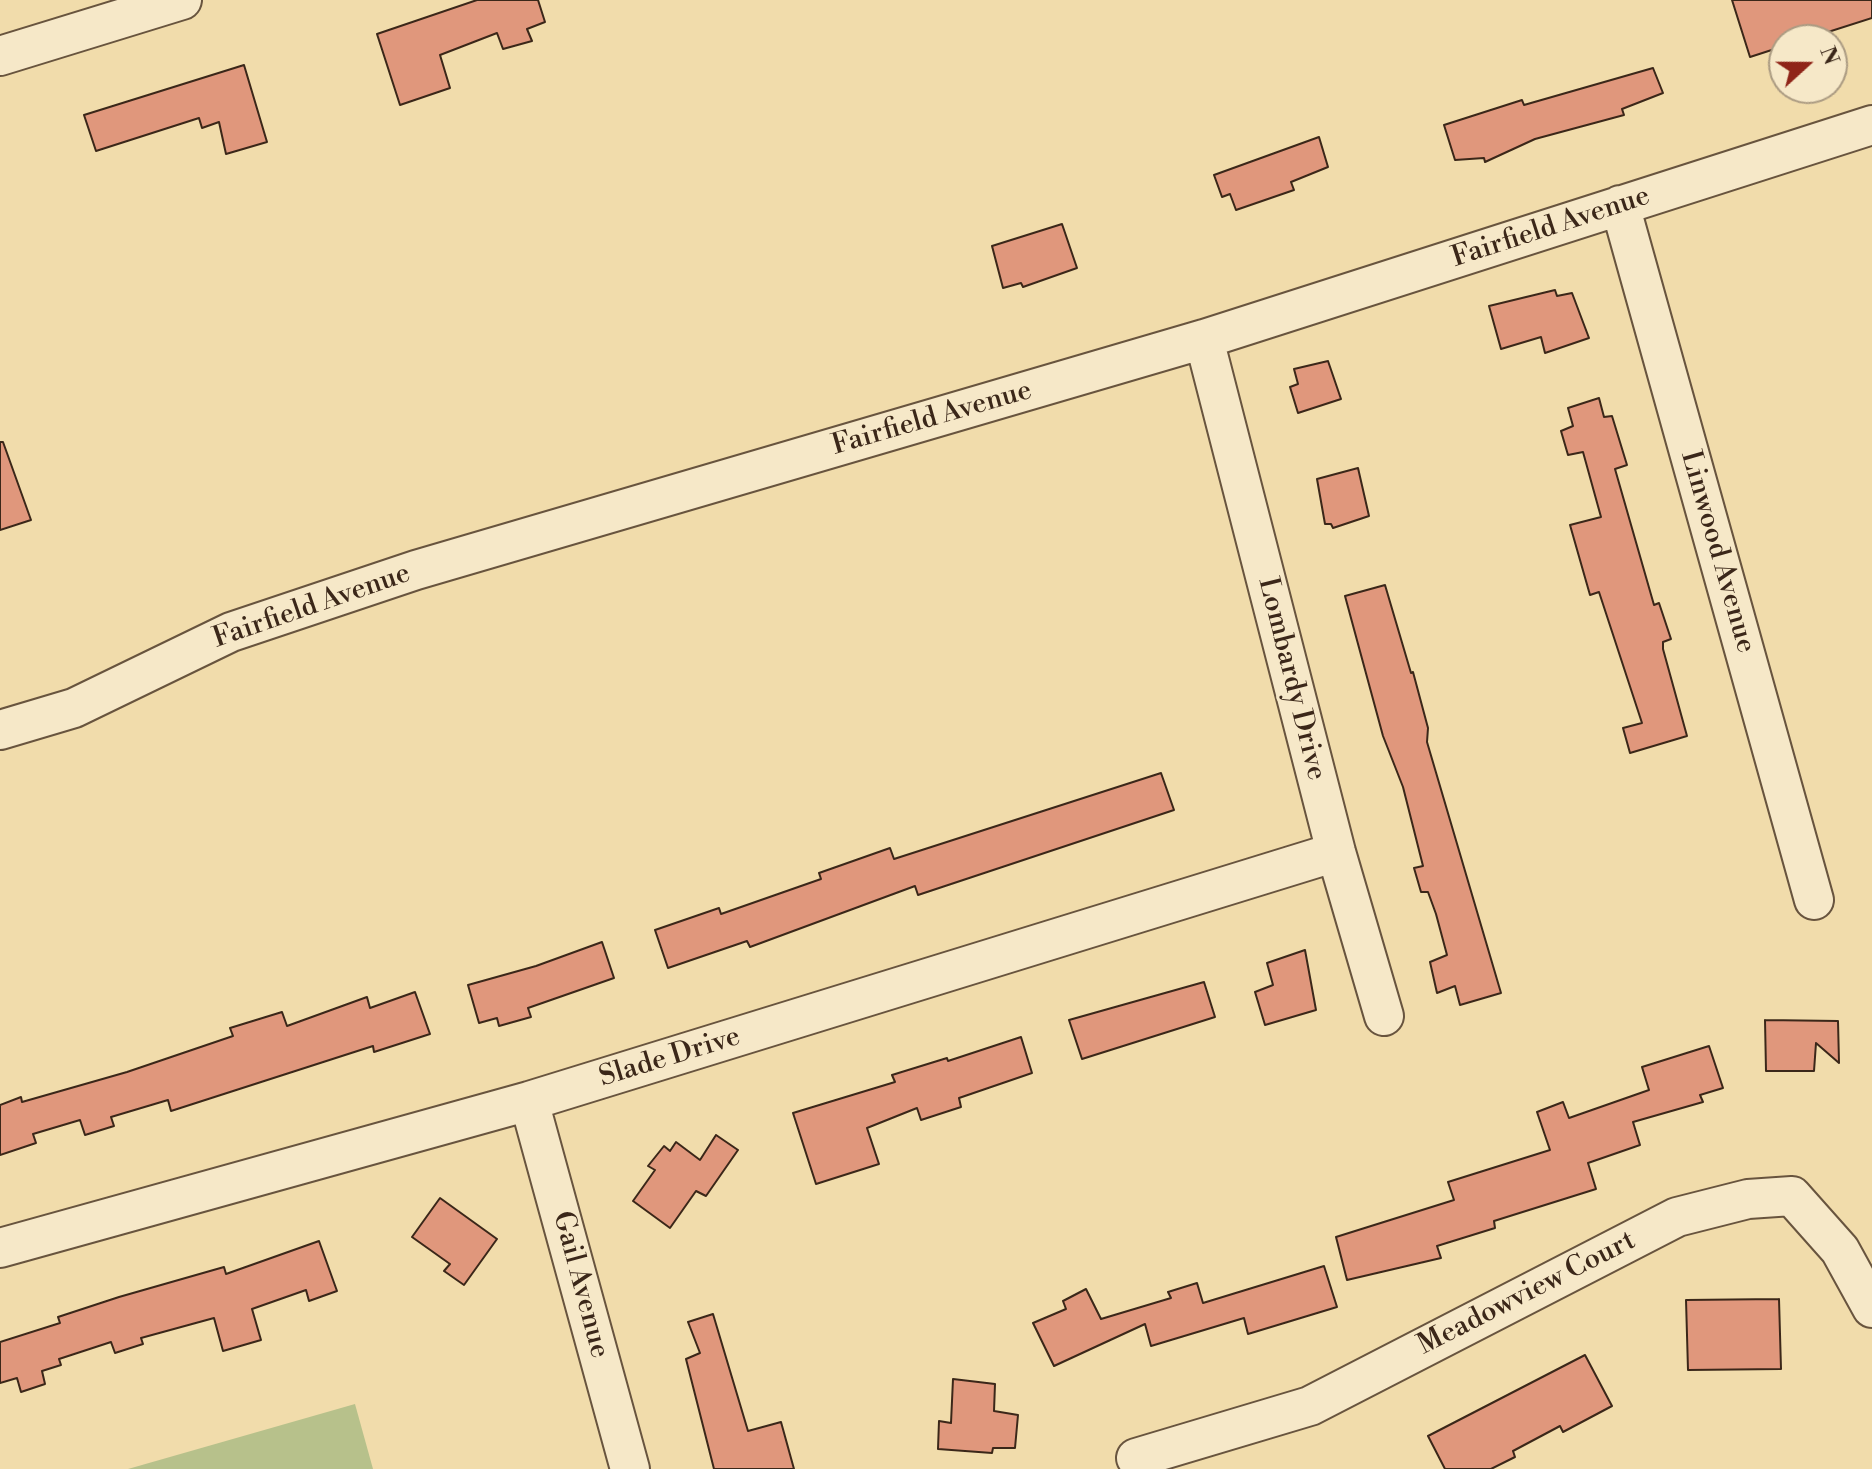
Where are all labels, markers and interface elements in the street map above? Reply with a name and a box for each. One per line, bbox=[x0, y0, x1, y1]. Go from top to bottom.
north arrow bbox=[1768, 24, 1848, 104]
text: N bbox=[1813, 43, 1845, 69]
street label: Fairfield Avenue bbox=[1448, 180, 1654, 276]
street label: Fairfield Avenue bbox=[828, 374, 1036, 464]
street label: Linwood Avenue bbox=[1672, 447, 1762, 657]
street label: Fairfield Avenue bbox=[209, 558, 415, 656]
street label: Lombardy Drive bbox=[1250, 574, 1332, 784]
street label: Slade Drive bbox=[595, 1021, 745, 1095]
street label: Gail Avenue bbox=[544, 1208, 616, 1362]
street label: Meadowview Court bbox=[1413, 1225, 1641, 1363]

